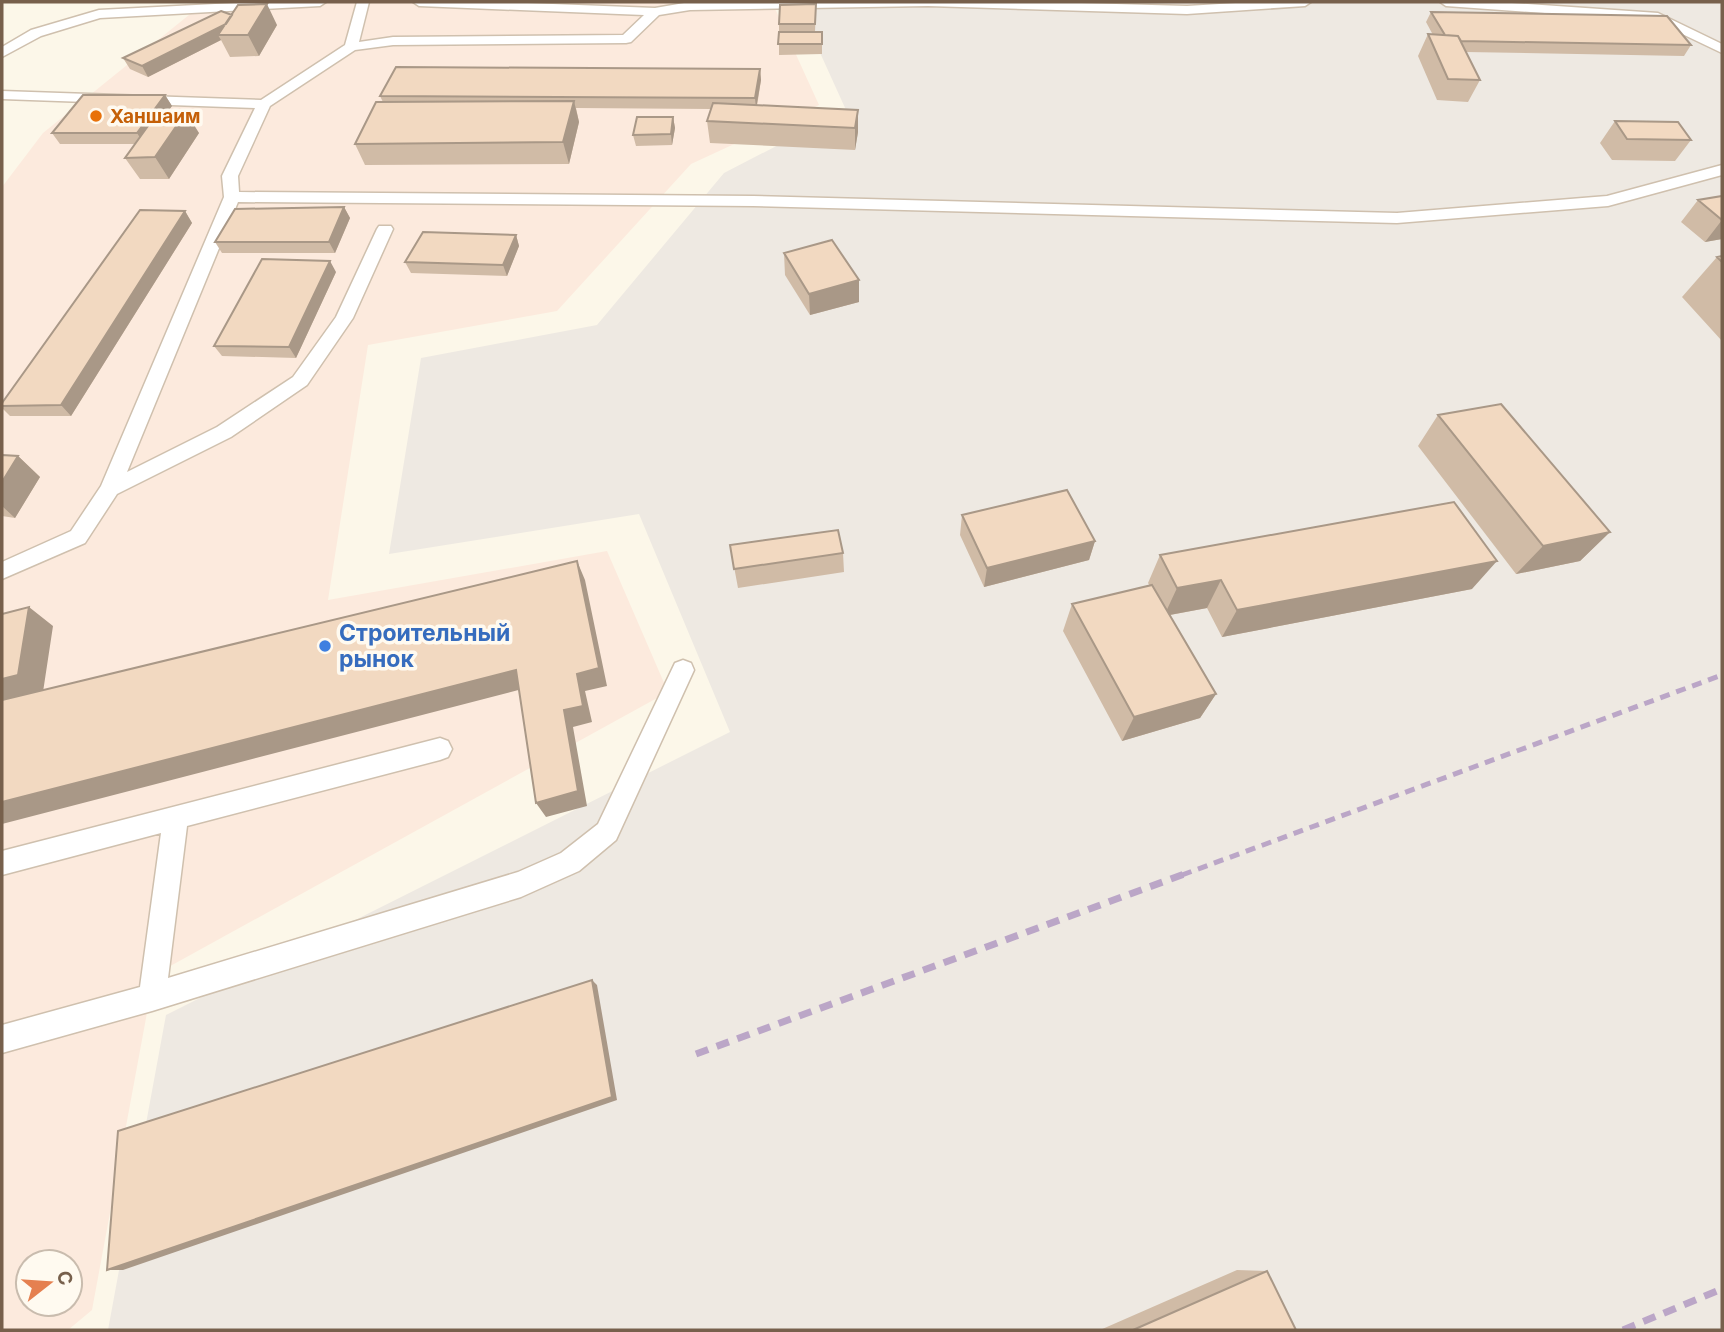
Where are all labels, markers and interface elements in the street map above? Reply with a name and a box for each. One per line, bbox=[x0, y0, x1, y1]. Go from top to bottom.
place label: Ханшаим bbox=[110, 105, 200, 128]
marker: Ханшаим bbox=[88, 108, 104, 124]
place label: Строительный рынок bbox=[339, 619, 510, 673]
marker: Строительный рынок bbox=[317, 638, 333, 654]
north arrow bbox=[14, 1248, 84, 1318]
text: С bbox=[52, 1268, 78, 1288]

